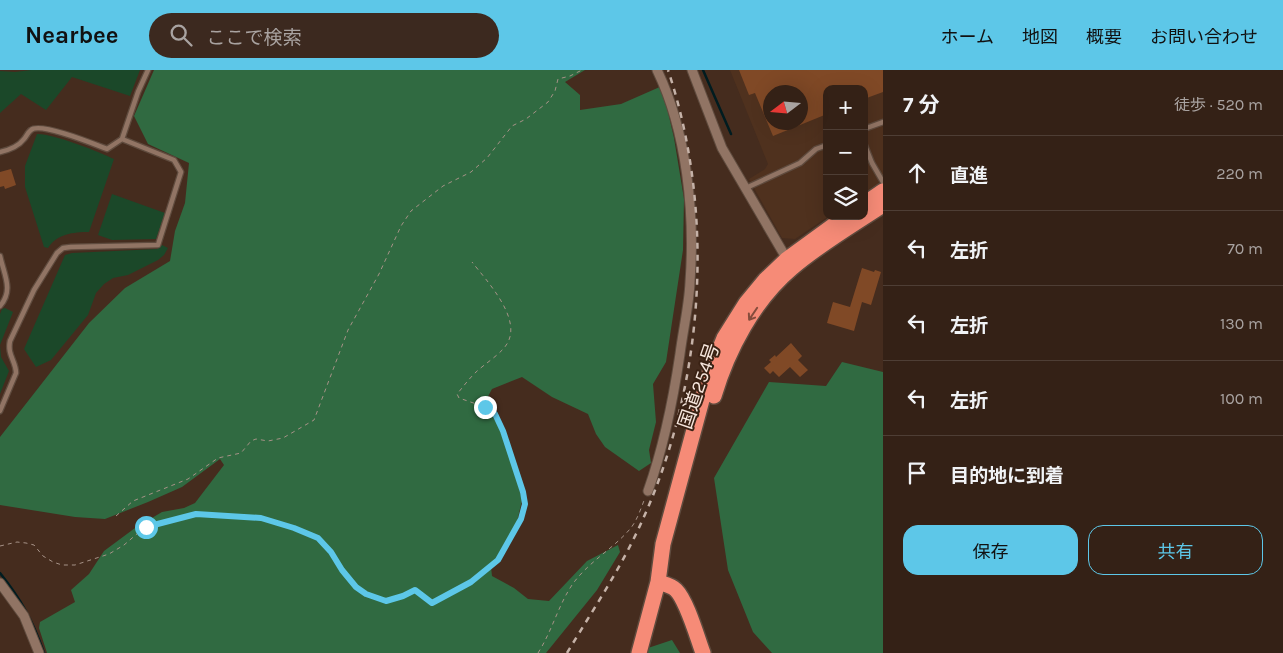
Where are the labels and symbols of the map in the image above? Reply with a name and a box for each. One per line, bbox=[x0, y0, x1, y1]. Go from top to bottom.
north arrow bbox=[763, 85, 808, 130]
one-way arrow bbox=[748, 307, 758, 321]
street label: 国道254号 bbox=[674, 340, 724, 432]
route end bbox=[474, 396, 497, 419]
route start bbox=[135, 516, 158, 539]

